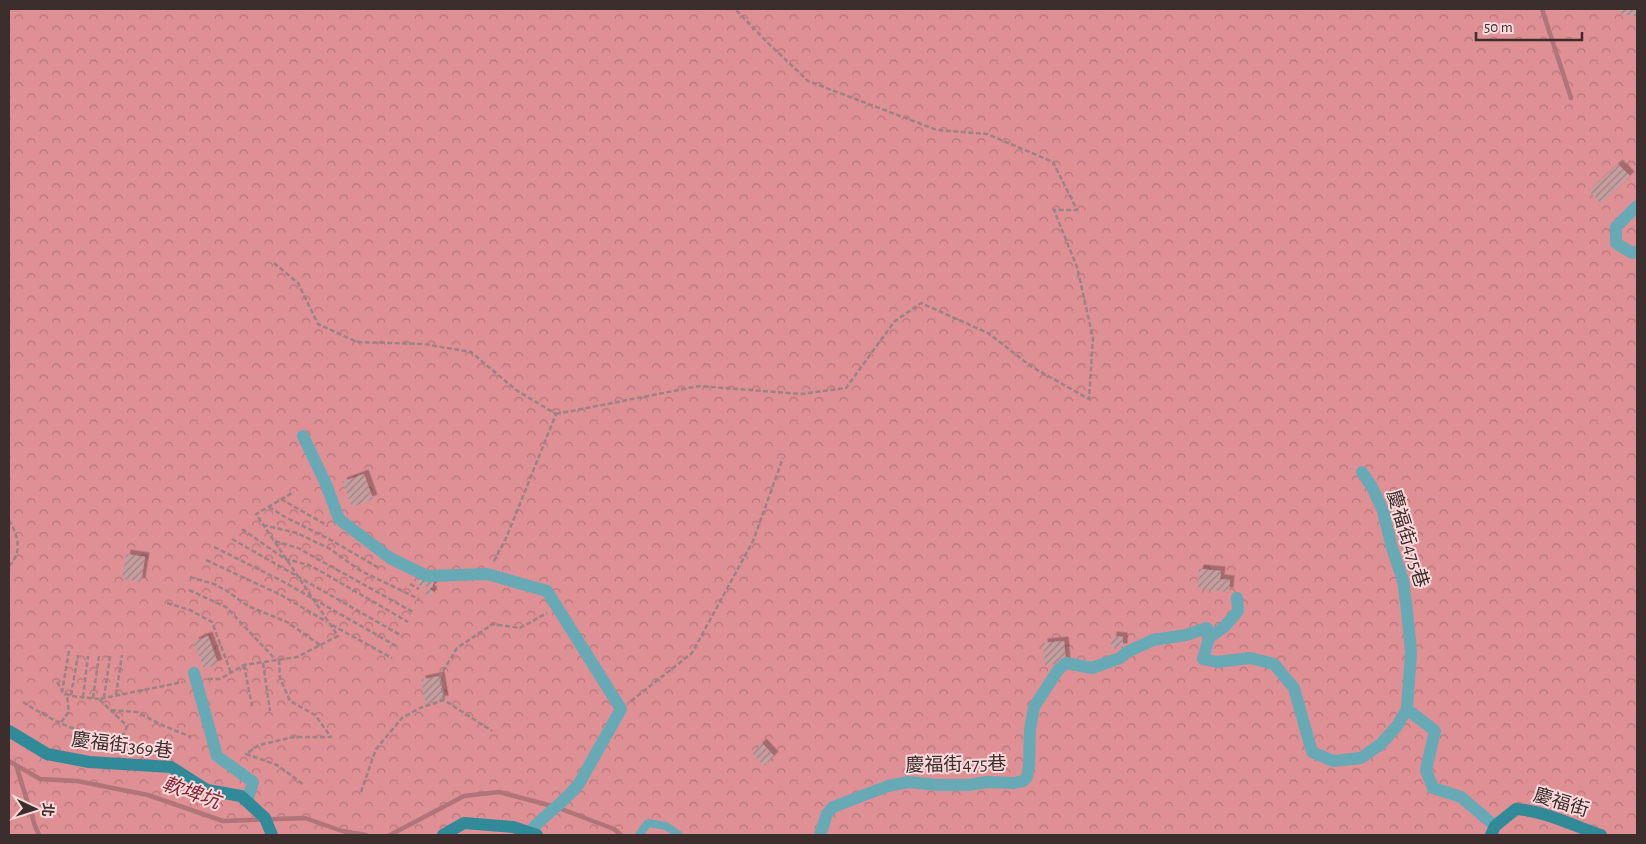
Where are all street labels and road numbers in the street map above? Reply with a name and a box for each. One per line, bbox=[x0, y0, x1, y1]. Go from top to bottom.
street label: 慶福街475巷 bbox=[1383, 487, 1433, 590]
street label: 慶福街369巷 bbox=[70, 728, 174, 762]
street label: 慶福街475巷 bbox=[905, 753, 1007, 775]
street label: 慶福街 bbox=[1531, 784, 1592, 820]

